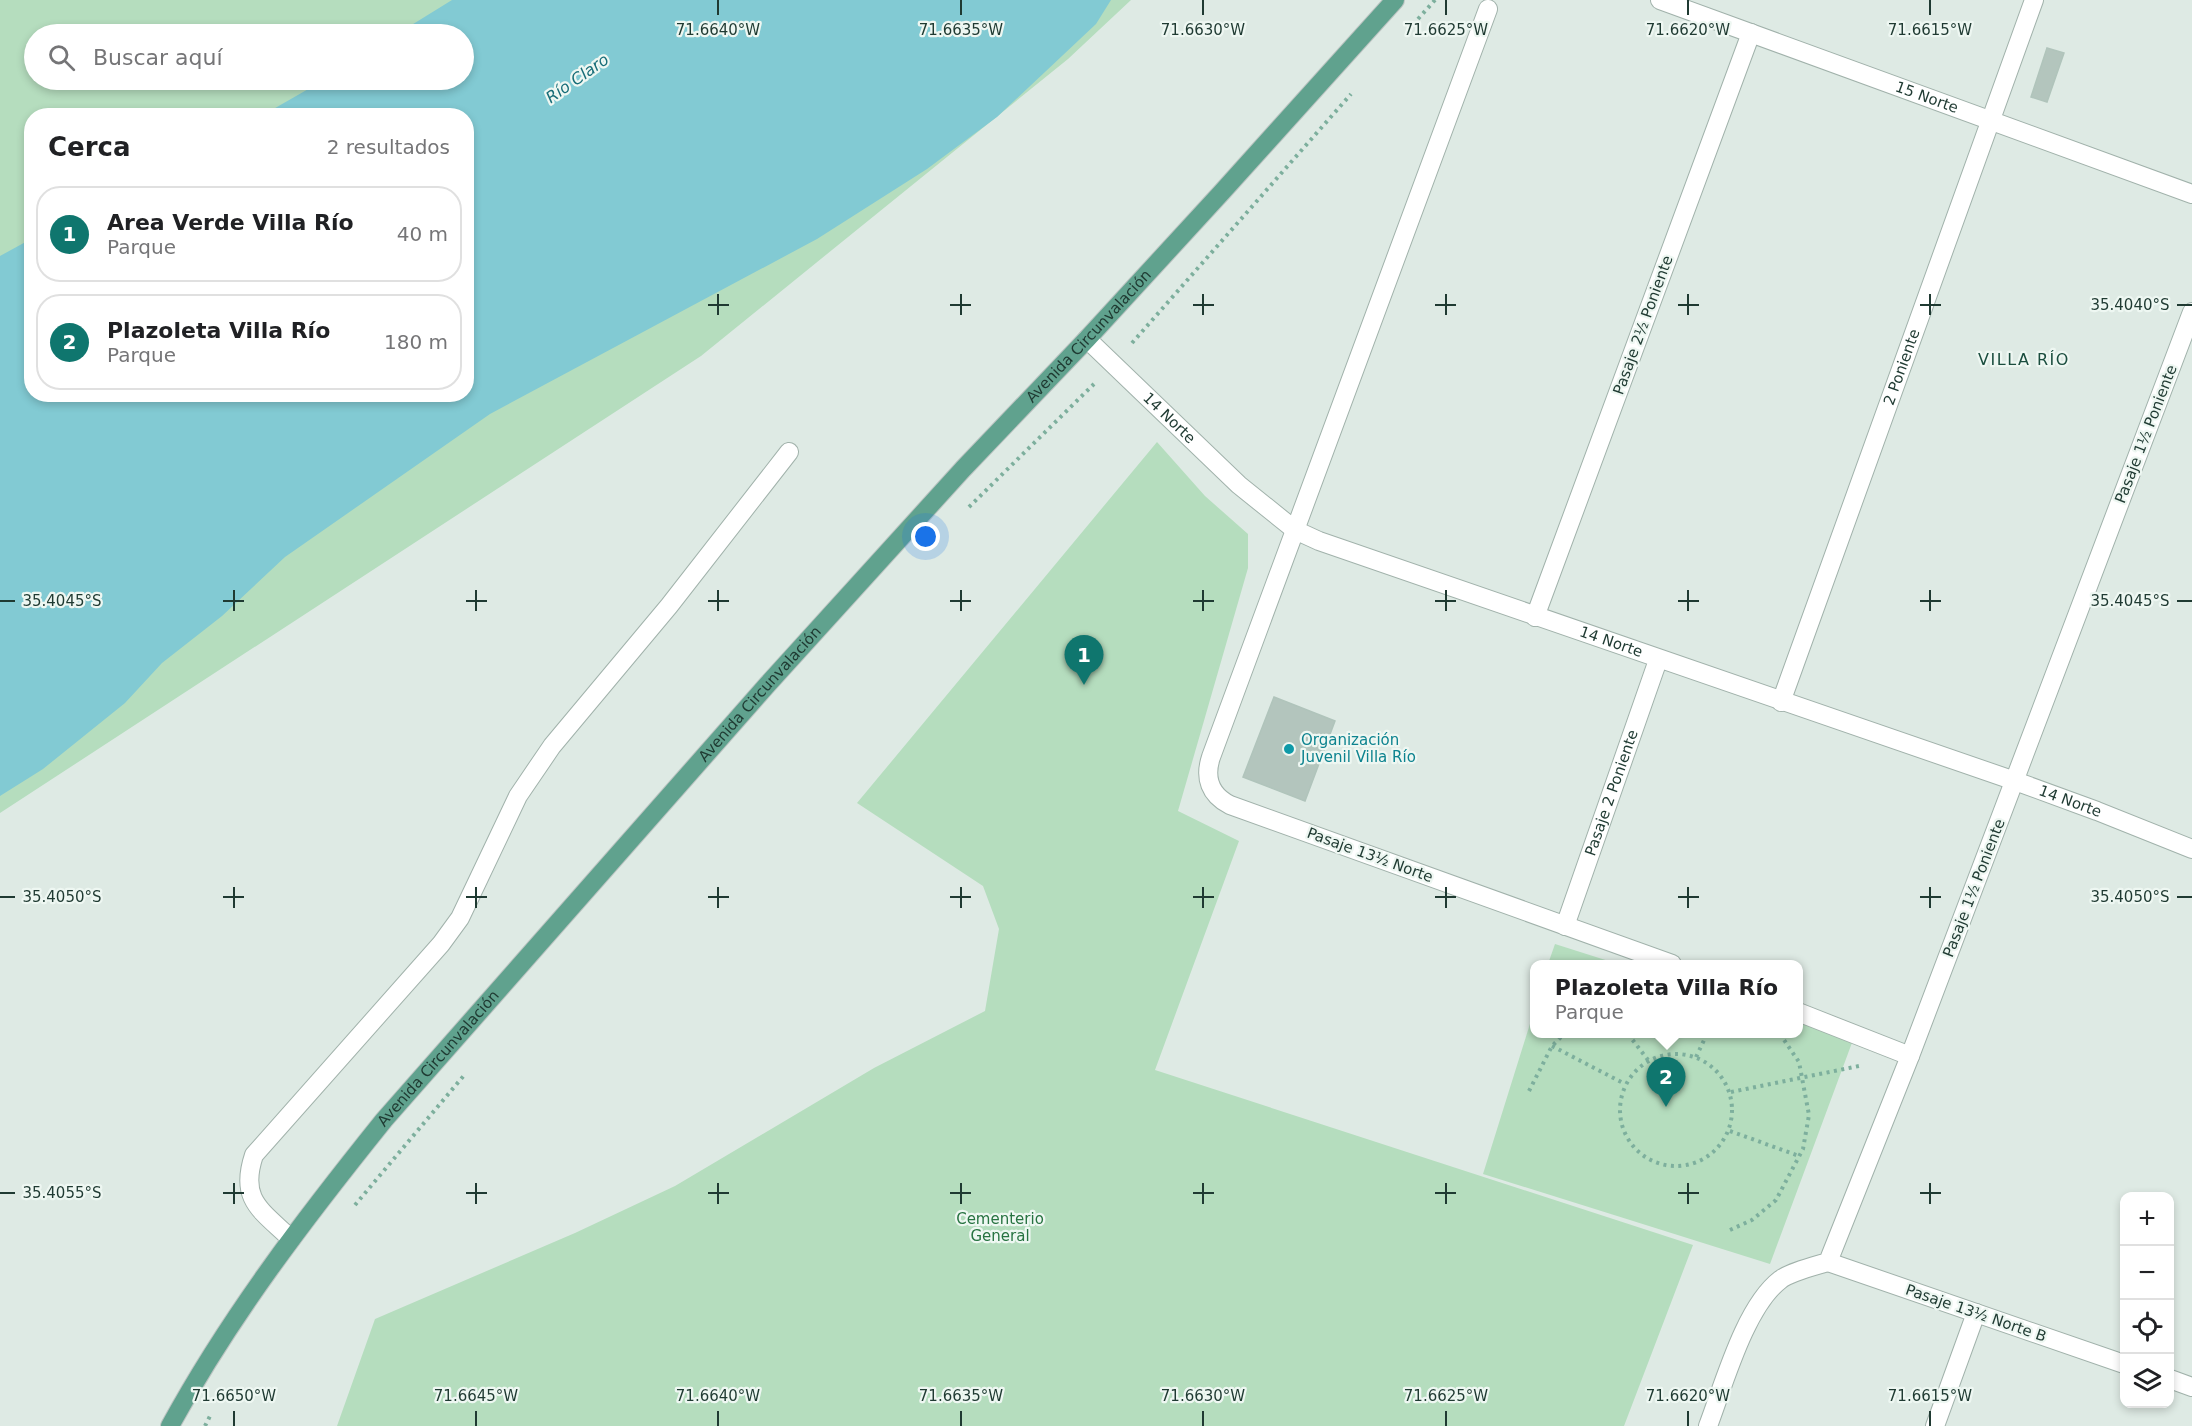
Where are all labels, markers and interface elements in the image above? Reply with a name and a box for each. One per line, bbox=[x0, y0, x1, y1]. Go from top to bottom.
text: 71.6640°W bbox=[676, 21, 760, 39]
text: 71.6635°W bbox=[919, 21, 1003, 39]
text: 71.6630°W bbox=[1161, 21, 1245, 39]
text: 71.6625°W bbox=[1404, 21, 1488, 39]
text: 71.6620°W bbox=[1646, 21, 1730, 39]
text: 71.6615°W bbox=[1888, 21, 1972, 39]
search box bbox=[24, 24, 474, 90]
icon: search bbox=[45, 41, 78, 74]
text: Buscar aquí bbox=[93, 45, 223, 70]
water label: Río Claro bbox=[542, 50, 612, 107]
street label: 15 Norte bbox=[1893, 78, 1961, 117]
text: Cerca bbox=[48, 132, 131, 162]
text: 2 resultados bbox=[327, 135, 450, 159]
text: Area Verde Villa Río bbox=[107, 210, 354, 235]
text: 1 bbox=[63, 222, 76, 246]
text: 40 m bbox=[397, 222, 448, 246]
text: Parque bbox=[107, 235, 176, 259]
street label: Pasaje 2½ Poniente bbox=[1609, 253, 1677, 397]
street label: Avenida Circunvalación bbox=[1022, 266, 1155, 406]
text: 35.4040°S bbox=[2090, 296, 2170, 314]
text: Plazoleta Villa Río bbox=[107, 318, 330, 343]
street label: 2 Poniente bbox=[1880, 327, 1924, 408]
text: 2 bbox=[63, 330, 76, 354]
text: 180 m bbox=[384, 330, 448, 354]
text: Parque bbox=[107, 343, 176, 367]
district label: VILLA RÍO bbox=[1978, 350, 2070, 369]
street label: Pasaje 1½ Poniente bbox=[2111, 362, 2181, 506]
street label: 14 Norte bbox=[1139, 389, 1199, 447]
your location bbox=[911, 522, 940, 551]
text: 35.4045°S bbox=[22, 592, 102, 610]
text: 35.4045°S bbox=[2090, 592, 2170, 610]
street label: Avenida Circunvalación bbox=[695, 623, 825, 765]
street label: 14 Norte bbox=[1577, 623, 1645, 661]
pin: 1 bbox=[1064, 636, 1104, 685]
street label: Pasaje 2 Poniente bbox=[1581, 727, 1642, 858]
place label: Organización Juvenil Villa Río bbox=[1300, 731, 1416, 766]
marker: Organización Juvenil Villa Río bbox=[1282, 742, 1296, 756]
street label: 14 Norte bbox=[2036, 781, 2104, 821]
street label: Pasaje 1½ Poniente bbox=[1939, 816, 2009, 960]
street label: Pasaje 13½ Norte bbox=[1305, 824, 1435, 886]
text: 35.4050°S bbox=[22, 888, 102, 906]
text: 35.4050°S bbox=[2090, 888, 2170, 906]
popup bbox=[1530, 960, 1803, 1038]
text: Plazoleta Villa Río bbox=[1555, 975, 1778, 1000]
street label: Avenida Circunvalación bbox=[374, 987, 503, 1130]
text: Parque bbox=[1555, 1000, 1624, 1024]
pin: 2 bbox=[1646, 1058, 1686, 1107]
text: 35.4055°S bbox=[22, 1184, 102, 1202]
map controls bbox=[2120, 1192, 2174, 1408]
button: + bbox=[2120, 1192, 2174, 1246]
park label: Cementerio General bbox=[956, 1210, 1044, 1245]
button: − bbox=[2120, 1246, 2174, 1300]
street label: Pasaje 13½ Norte B bbox=[1903, 1280, 2049, 1346]
button: locate bbox=[2120, 1300, 2174, 1354]
button: layers bbox=[2120, 1354, 2174, 1408]
text: 71.6650°W bbox=[192, 1387, 276, 1405]
text: 71.6645°W bbox=[434, 1387, 518, 1405]
text: 71.6640°W bbox=[676, 1387, 760, 1405]
text: 71.6635°W bbox=[919, 1387, 1003, 1405]
text: 71.6630°W bbox=[1161, 1387, 1245, 1405]
text: 71.6625°W bbox=[1404, 1387, 1488, 1405]
text: 71.6620°W bbox=[1646, 1387, 1730, 1405]
text: 71.6615°W bbox=[1888, 1387, 1972, 1405]

